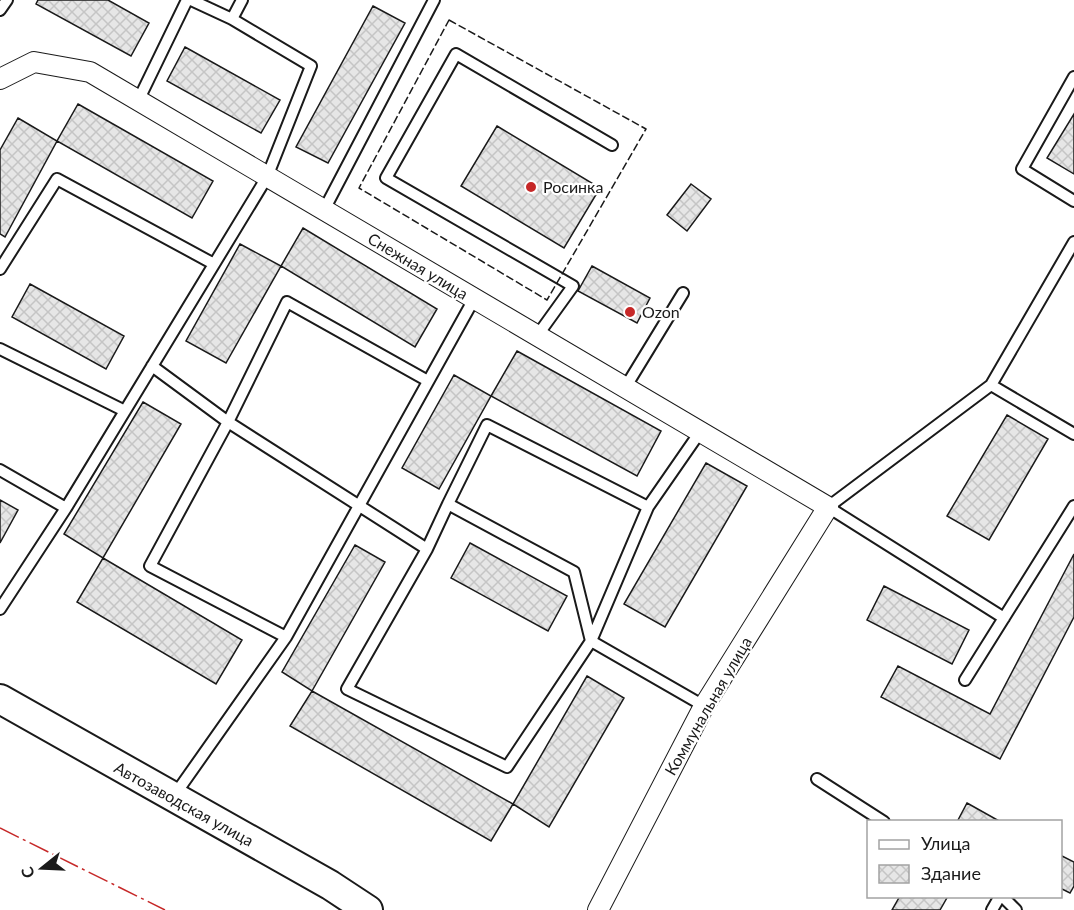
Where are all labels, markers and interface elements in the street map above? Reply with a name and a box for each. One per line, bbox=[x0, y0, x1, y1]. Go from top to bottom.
place label: Росинка bbox=[543, 177, 603, 196]
marker: Росинка bbox=[524, 180, 538, 194]
street label: Снежная улица bbox=[365, 228, 472, 303]
place label: Ozon bbox=[642, 302, 680, 321]
marker: Ozon bbox=[623, 305, 637, 319]
street label: Коммунальная улица bbox=[660, 633, 755, 778]
street label: Автозаводская улица bbox=[111, 757, 257, 850]
legend bbox=[867, 820, 1062, 898]
text: Улица bbox=[921, 832, 971, 854]
north arrow bbox=[12, 838, 72, 898]
text: Здание bbox=[921, 862, 981, 884]
text: С bbox=[16, 864, 38, 881]

